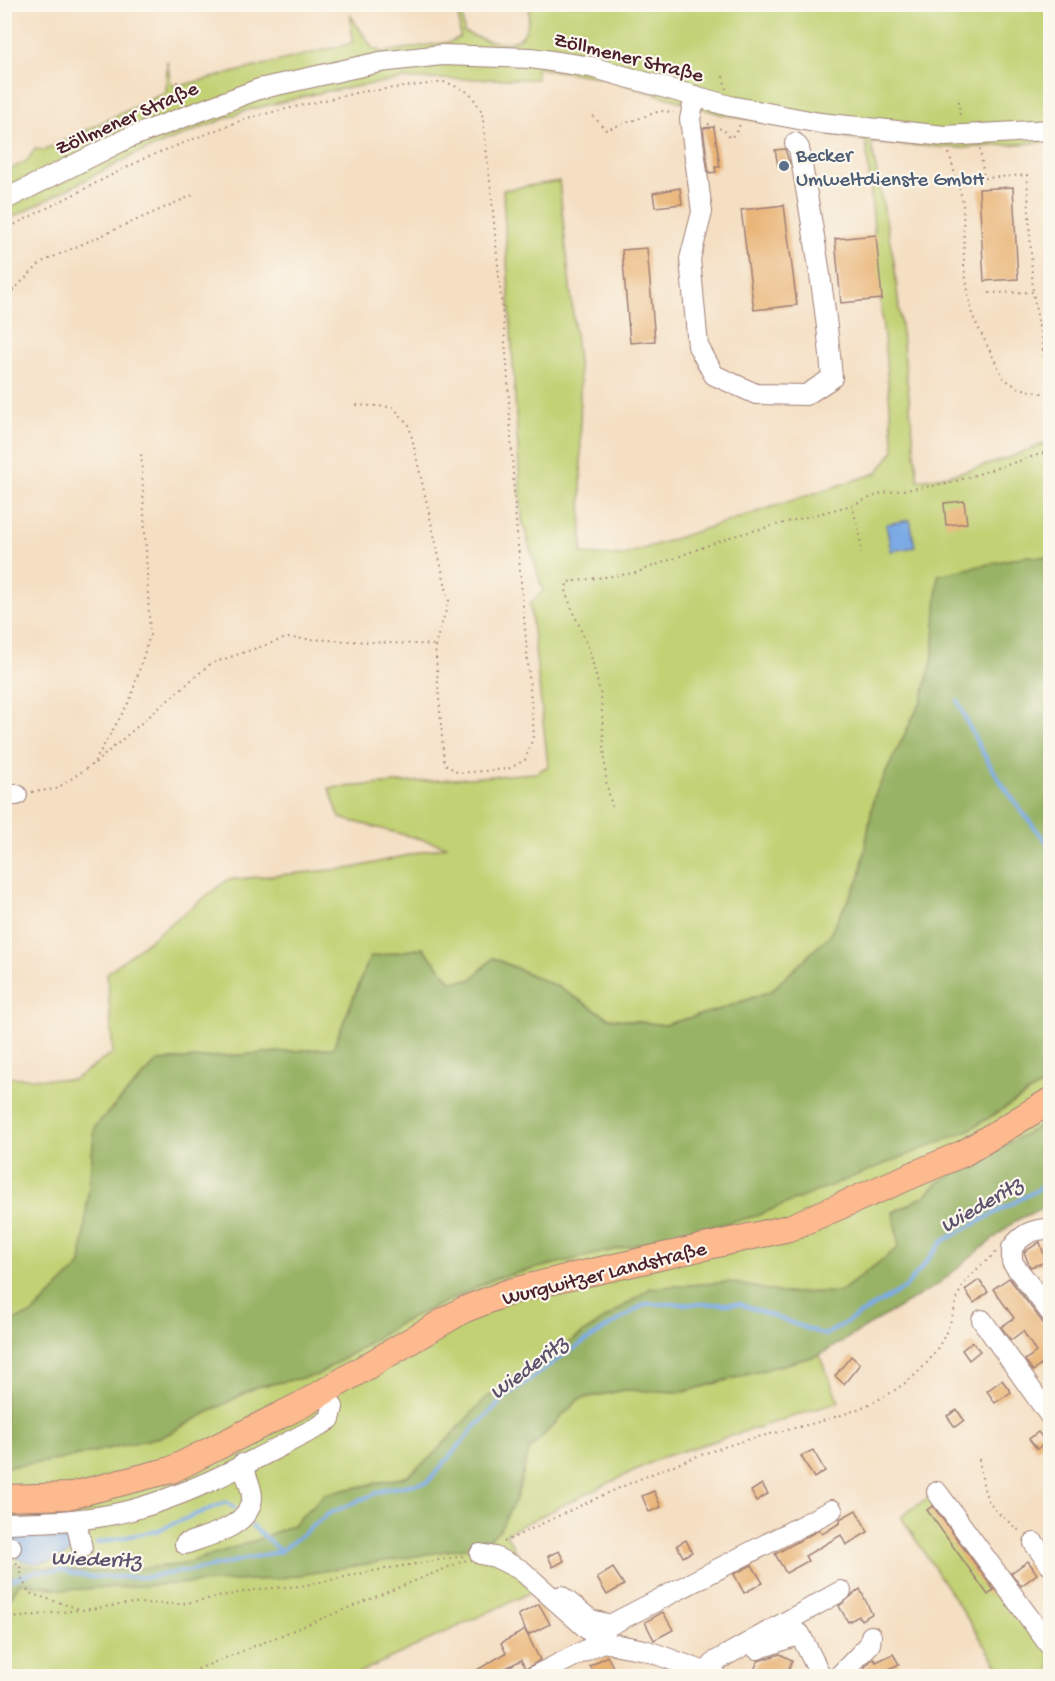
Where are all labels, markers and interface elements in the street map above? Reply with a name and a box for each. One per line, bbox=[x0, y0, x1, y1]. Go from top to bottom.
street label: Zöllmener Straße bbox=[551, 29, 707, 90]
street label: Zöllmener Straße bbox=[52, 77, 204, 163]
place label: Becker Umweltdienste GmbH bbox=[795, 145, 985, 194]
marker: Becker Umweltdienste GmbH bbox=[777, 159, 791, 173]
water label: Wiederitz bbox=[936, 1172, 1029, 1240]
street label: Wurgwitzer Landstraße bbox=[500, 1238, 711, 1313]
water label: Wiederitz bbox=[486, 1331, 574, 1407]
water label: Wiederitz bbox=[50, 1546, 143, 1576]

